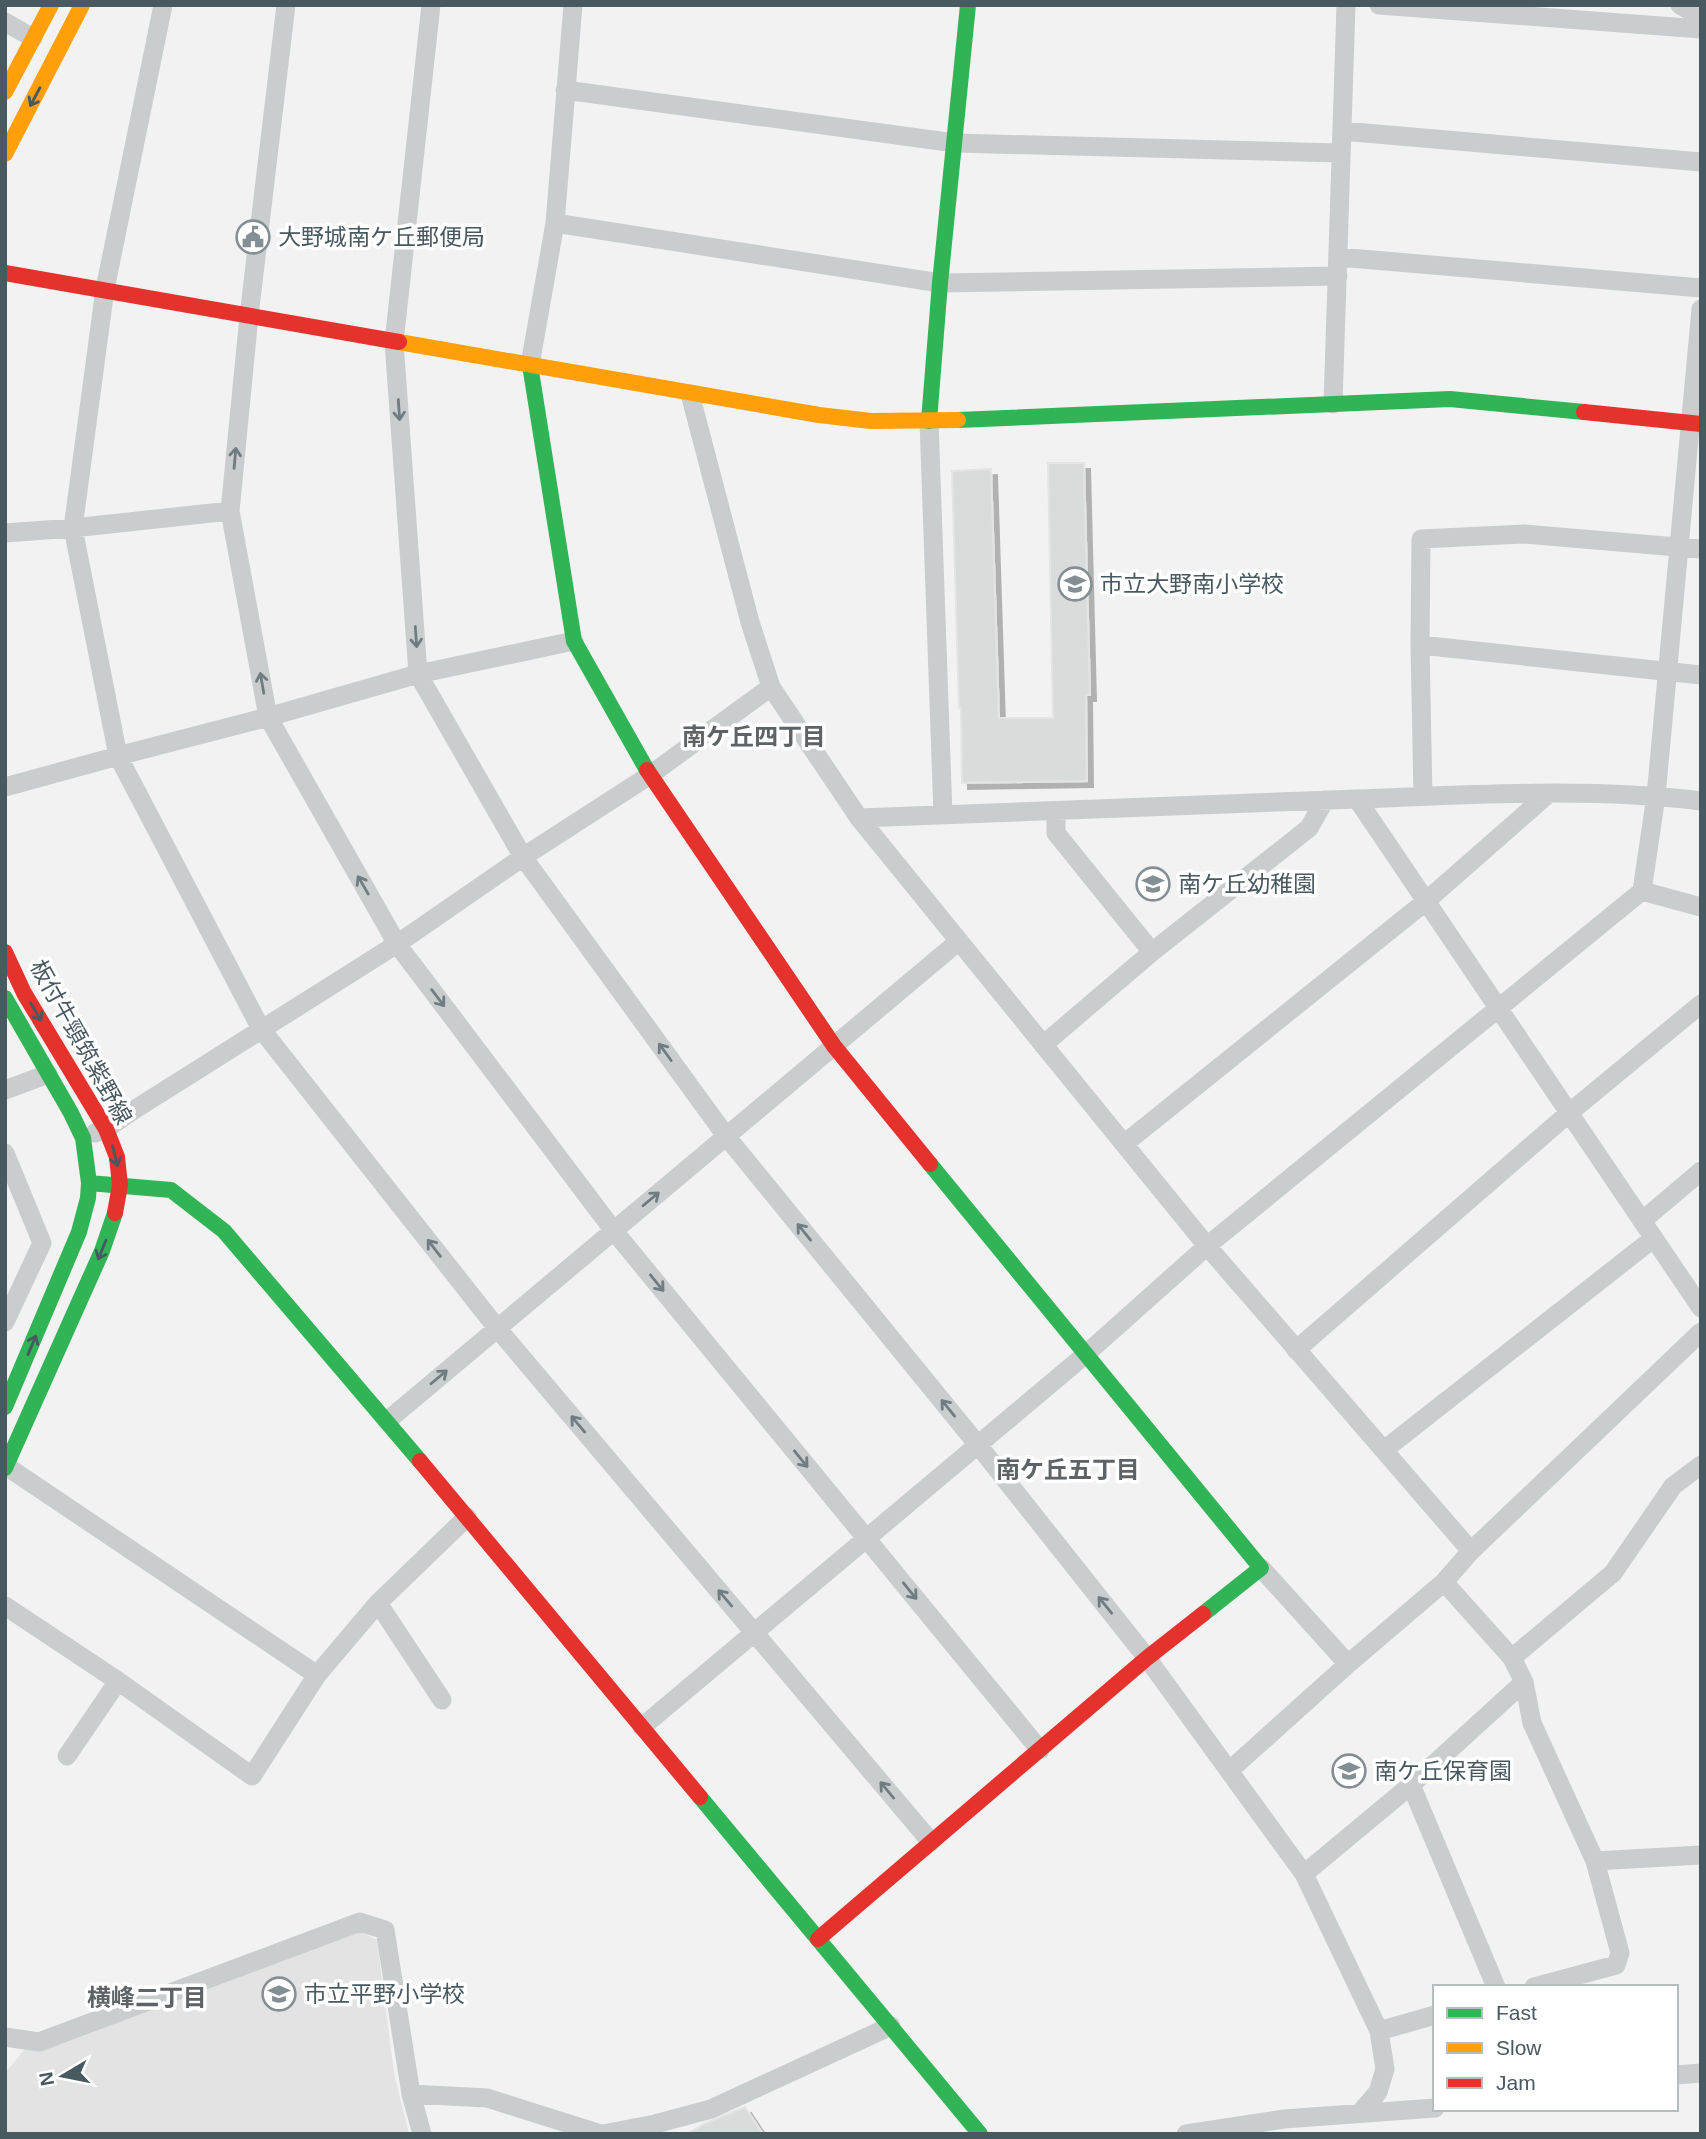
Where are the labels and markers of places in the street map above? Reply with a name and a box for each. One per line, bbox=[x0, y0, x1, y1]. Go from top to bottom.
public building icon: 大野城南ケ丘郵便局 bbox=[234, 218, 272, 256]
place label: 大野城南ケ丘郵便局 bbox=[278, 224, 485, 250]
school or university icon: 市立大野南小学校 bbox=[1056, 565, 1094, 603]
place label: 市立大野南小学校 bbox=[1100, 571, 1284, 597]
school or university icon: 南ケ丘幼稚園 bbox=[1134, 865, 1172, 903]
place label: 南ケ丘幼稚園 bbox=[1178, 871, 1316, 897]
school or university icon: 南ケ丘保育園 bbox=[1330, 1752, 1368, 1790]
place label: 南ケ丘保育園 bbox=[1374, 1758, 1512, 1784]
school or university icon: 市立平野小学校 bbox=[260, 1975, 298, 2013]
place label: 市立平野小学校 bbox=[304, 1981, 465, 2007]

